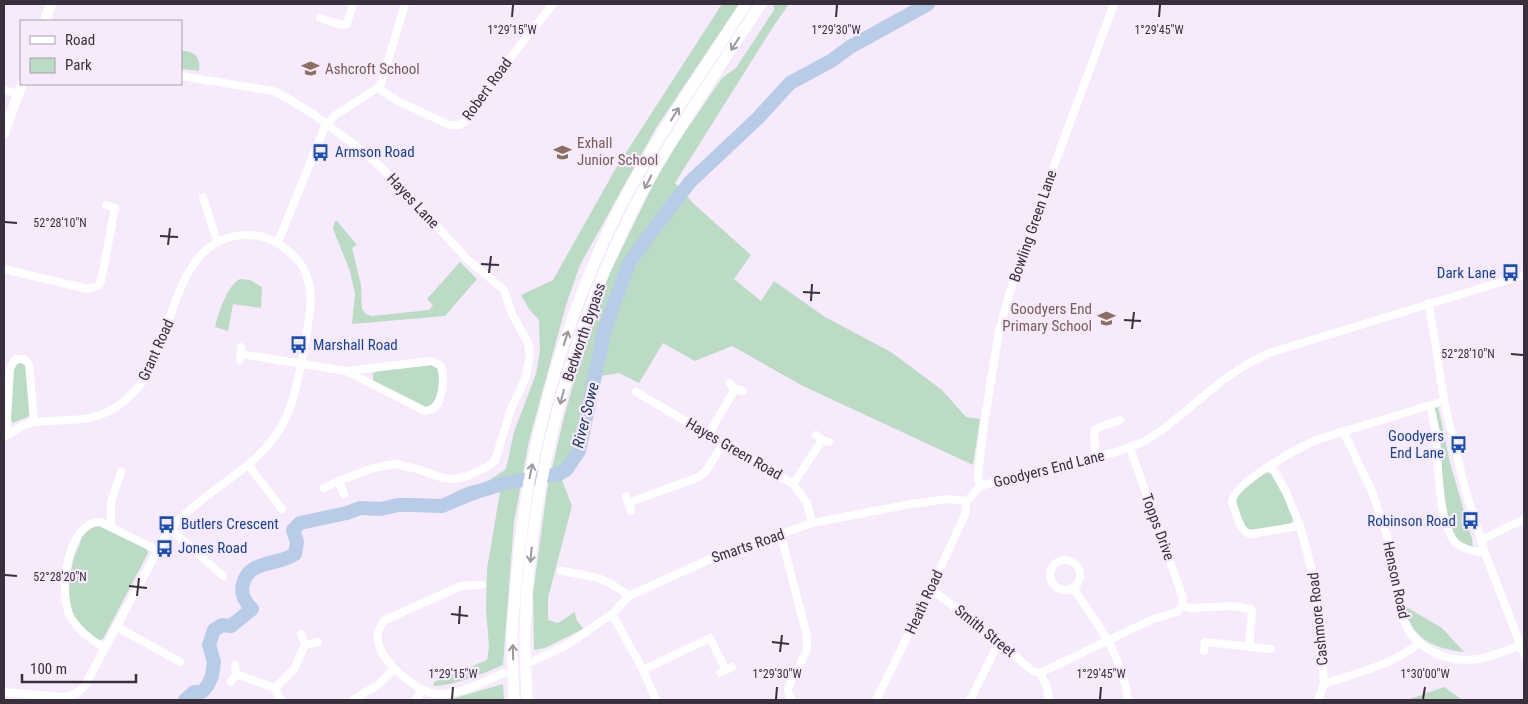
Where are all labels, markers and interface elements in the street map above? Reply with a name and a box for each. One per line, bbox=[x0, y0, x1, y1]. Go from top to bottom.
legend bbox=[20, 20, 182, 85]
text: 1°29'15"W bbox=[487, 23, 537, 37]
text: 1°29'30"W bbox=[811, 23, 861, 37]
text: 1°29'45"W bbox=[1134, 23, 1184, 37]
text: Road bbox=[65, 31, 95, 49]
one-way arrow bbox=[729, 37, 739, 51]
street label: Robert Road bbox=[458, 54, 516, 124]
text: Park bbox=[65, 56, 92, 74]
school or university icon: Ashcroft School bbox=[301, 59, 321, 79]
place label: Ashcroft School bbox=[325, 60, 420, 78]
one-way arrow bbox=[670, 108, 680, 122]
place label: Exhall Junior School bbox=[577, 134, 658, 169]
bus stop icon: Armson Road bbox=[311, 142, 331, 162]
school or university icon: Exhall Junior School bbox=[553, 142, 573, 162]
place label: Armson Road bbox=[335, 143, 415, 161]
street label: Bowling Green Lane bbox=[1005, 168, 1061, 284]
street label: Hayes Lane bbox=[383, 170, 443, 232]
one-way arrow bbox=[643, 174, 652, 189]
text: 52°28'10"N bbox=[33, 216, 87, 230]
bus stop icon: Dark Lane bbox=[1500, 263, 1520, 283]
place label: Dark Lane bbox=[1437, 264, 1496, 282]
street label: Bedworth Bypass bbox=[559, 280, 609, 383]
place label: Goodyers End Primary School bbox=[1002, 300, 1092, 335]
school or university icon: Goodyers End Primary School bbox=[1096, 308, 1116, 328]
street label: Grant Road bbox=[134, 316, 178, 384]
one-way arrow bbox=[562, 331, 571, 347]
bus stop icon: Marshall Road bbox=[289, 335, 309, 355]
place label: Marshall Road bbox=[313, 336, 398, 354]
text: 52°28'10"N bbox=[1441, 347, 1495, 361]
water label: River Sowe bbox=[568, 380, 603, 450]
one-way arrow bbox=[557, 389, 566, 405]
street label: Hayes Green Road bbox=[683, 414, 785, 484]
place label: Goodyers End Lane bbox=[1388, 427, 1444, 462]
bus stop icon: Goodyers End Lane bbox=[1448, 435, 1468, 455]
street label: Goodyers End Lane bbox=[992, 447, 1106, 491]
one-way arrow bbox=[527, 463, 536, 479]
street label: Topps Drive bbox=[1138, 491, 1178, 563]
bus stop icon: Robinson Road bbox=[1460, 511, 1480, 531]
place label: Robinson Road bbox=[1367, 512, 1456, 530]
bus stop icon: Butlers Crescent bbox=[157, 514, 177, 534]
place label: Butlers Crescent bbox=[181, 515, 279, 533]
street label: Smarts Road bbox=[709, 525, 787, 567]
bus stop icon: Jones Road bbox=[154, 538, 174, 558]
place label: Jones Road bbox=[178, 539, 247, 557]
street label: Henson Road bbox=[1379, 540, 1413, 620]
one-way arrow bbox=[527, 547, 536, 563]
street label: Heath Road bbox=[901, 567, 947, 637]
text: 52°28'20"N bbox=[33, 570, 87, 584]
street label: Cashmore Road bbox=[1304, 572, 1332, 666]
street label: Smith Street bbox=[951, 601, 1019, 661]
one-way arrow bbox=[508, 644, 518, 660]
scale bar bbox=[22, 652, 136, 684]
text: 100 m bbox=[30, 660, 67, 678]
text: 1°29'15"W bbox=[428, 667, 478, 681]
text: 1°29'30"W bbox=[752, 667, 802, 681]
text: 1°29'45"W bbox=[1076, 667, 1126, 681]
text: 1°30'00"W bbox=[1400, 667, 1450, 681]

